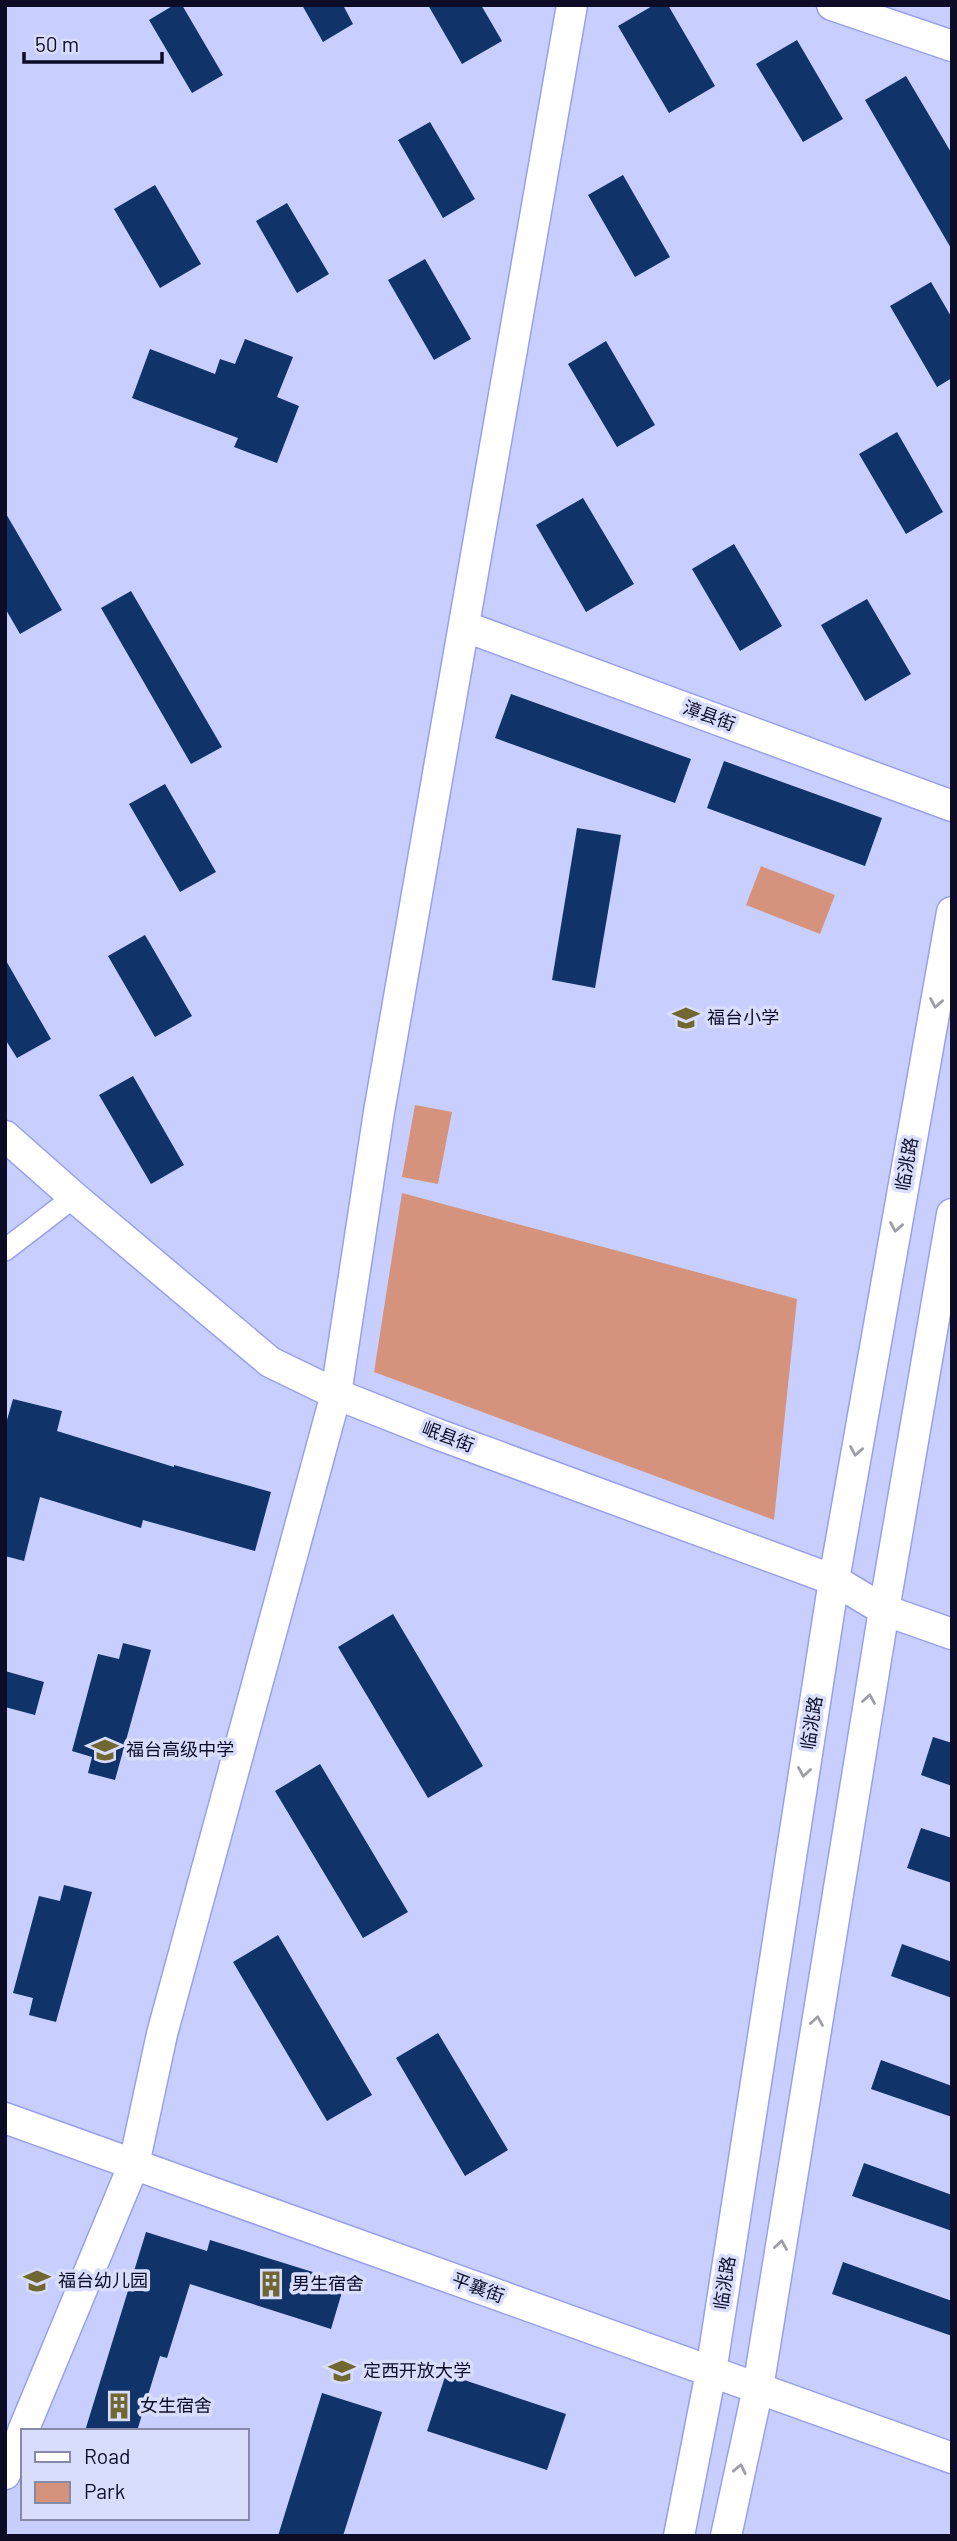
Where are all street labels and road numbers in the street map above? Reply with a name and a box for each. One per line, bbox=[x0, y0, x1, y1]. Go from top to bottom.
street label: 漳县街 bbox=[680, 695, 738, 735]
street label: 临洮路 bbox=[890, 1135, 922, 1192]
street label: 岷县街 bbox=[419, 1416, 478, 1456]
street label: 临洮路 bbox=[796, 1694, 826, 1751]
street label: 临洮路 bbox=[709, 2254, 739, 2311]
street label: 平襄街 bbox=[449, 2267, 507, 2307]

